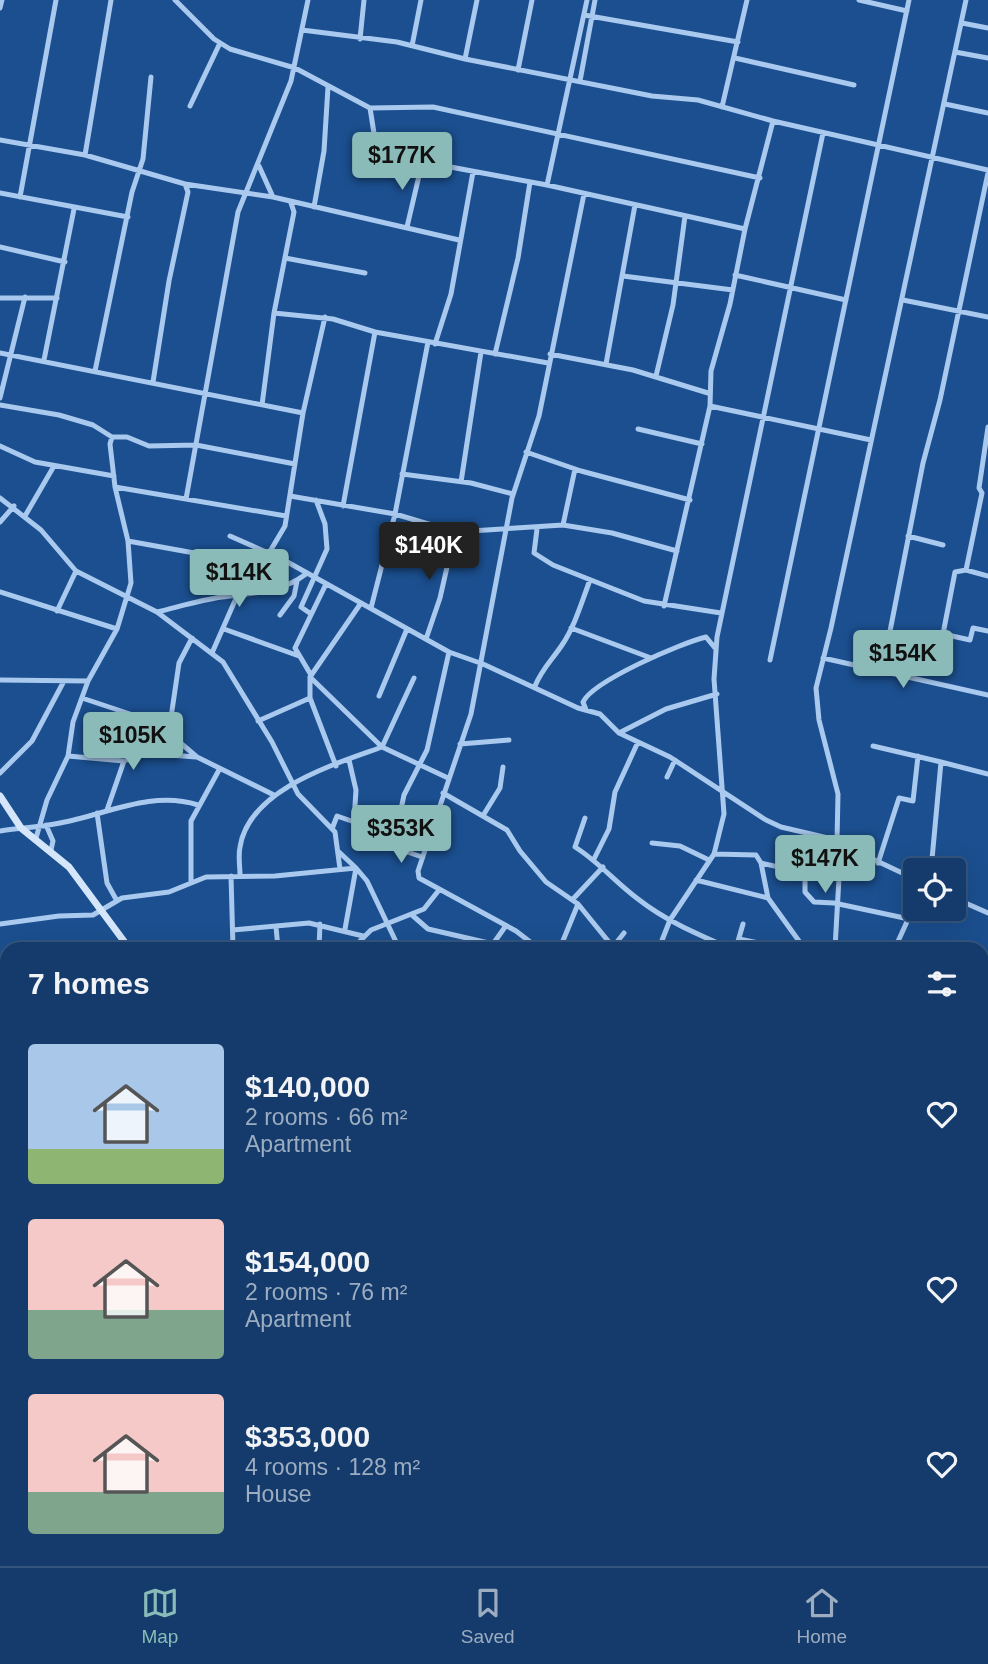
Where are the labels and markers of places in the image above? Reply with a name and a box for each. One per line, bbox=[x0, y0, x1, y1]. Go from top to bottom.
pin: $177K bbox=[353, 132, 451, 192]
pin: $140K bbox=[380, 522, 478, 582]
pin: $114K bbox=[190, 550, 288, 609]
pin: $154K bbox=[854, 630, 952, 690]
pin: $105K bbox=[84, 712, 182, 772]
pin: $353K bbox=[352, 806, 450, 865]
pin: $147K bbox=[776, 836, 874, 895]

